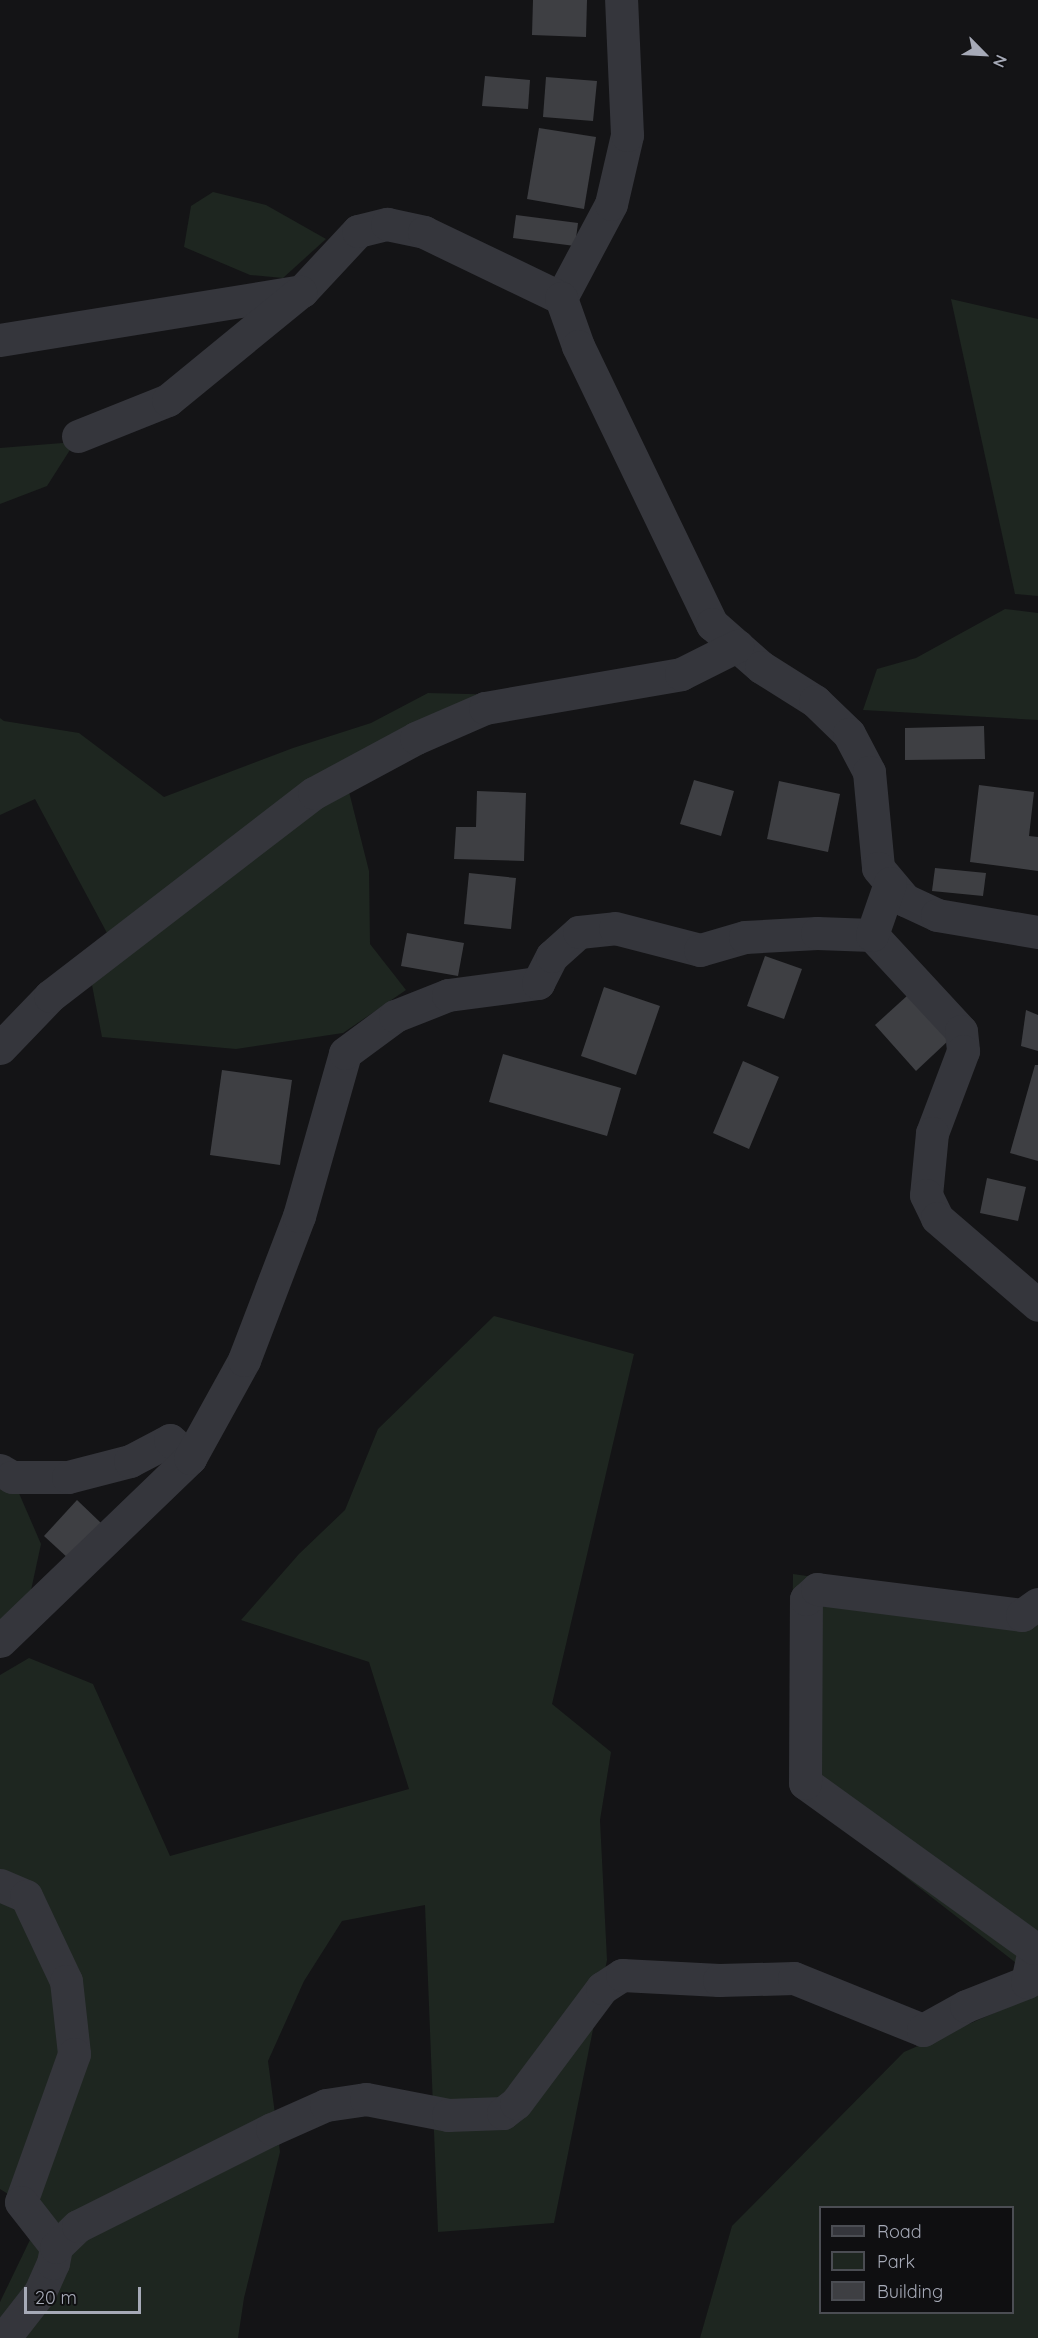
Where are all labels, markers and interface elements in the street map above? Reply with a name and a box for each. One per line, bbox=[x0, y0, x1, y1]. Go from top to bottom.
north arrow bbox=[954, 24, 1014, 84]
text: N bbox=[989, 52, 1012, 71]
legend bbox=[819, 2206, 1014, 2314]
text: Road bbox=[877, 2220, 922, 2243]
text: Park bbox=[877, 2250, 915, 2273]
scale bar bbox=[27, 2275, 144, 2313]
text: Building bbox=[877, 2280, 943, 2303]
text: 20 m bbox=[35, 2286, 77, 2309]

